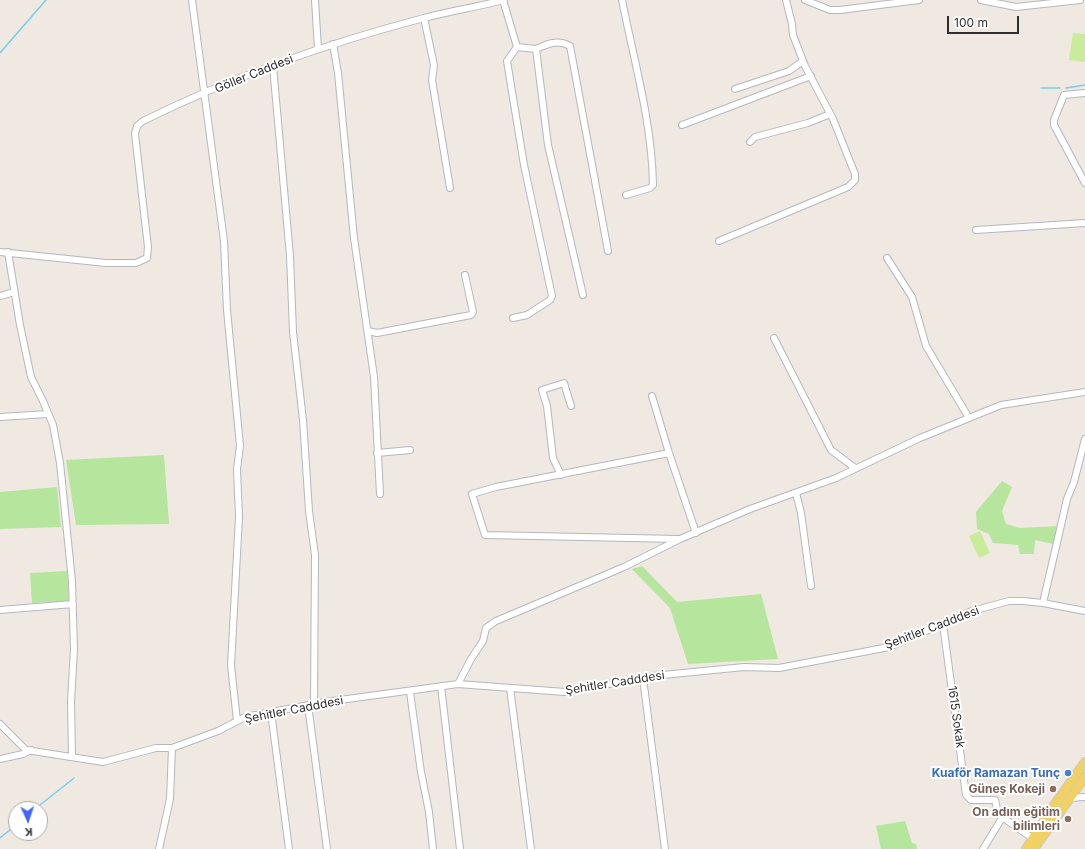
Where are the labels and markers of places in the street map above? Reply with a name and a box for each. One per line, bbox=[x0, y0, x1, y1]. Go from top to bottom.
place label: Kuaför Ramazan Tunç bbox=[932, 766, 1060, 780]
marker: Kuaför Ramazan Tunç bbox=[1063, 768, 1073, 778]
place label: Güneş Kokeji bbox=[968, 782, 1045, 796]
marker: Güneş Kokeji bbox=[1048, 784, 1058, 794]
place label: On adım eğitim bilimleri bbox=[972, 805, 1060, 833]
marker: On adım eğitim bilimleri bbox=[1063, 814, 1073, 824]

